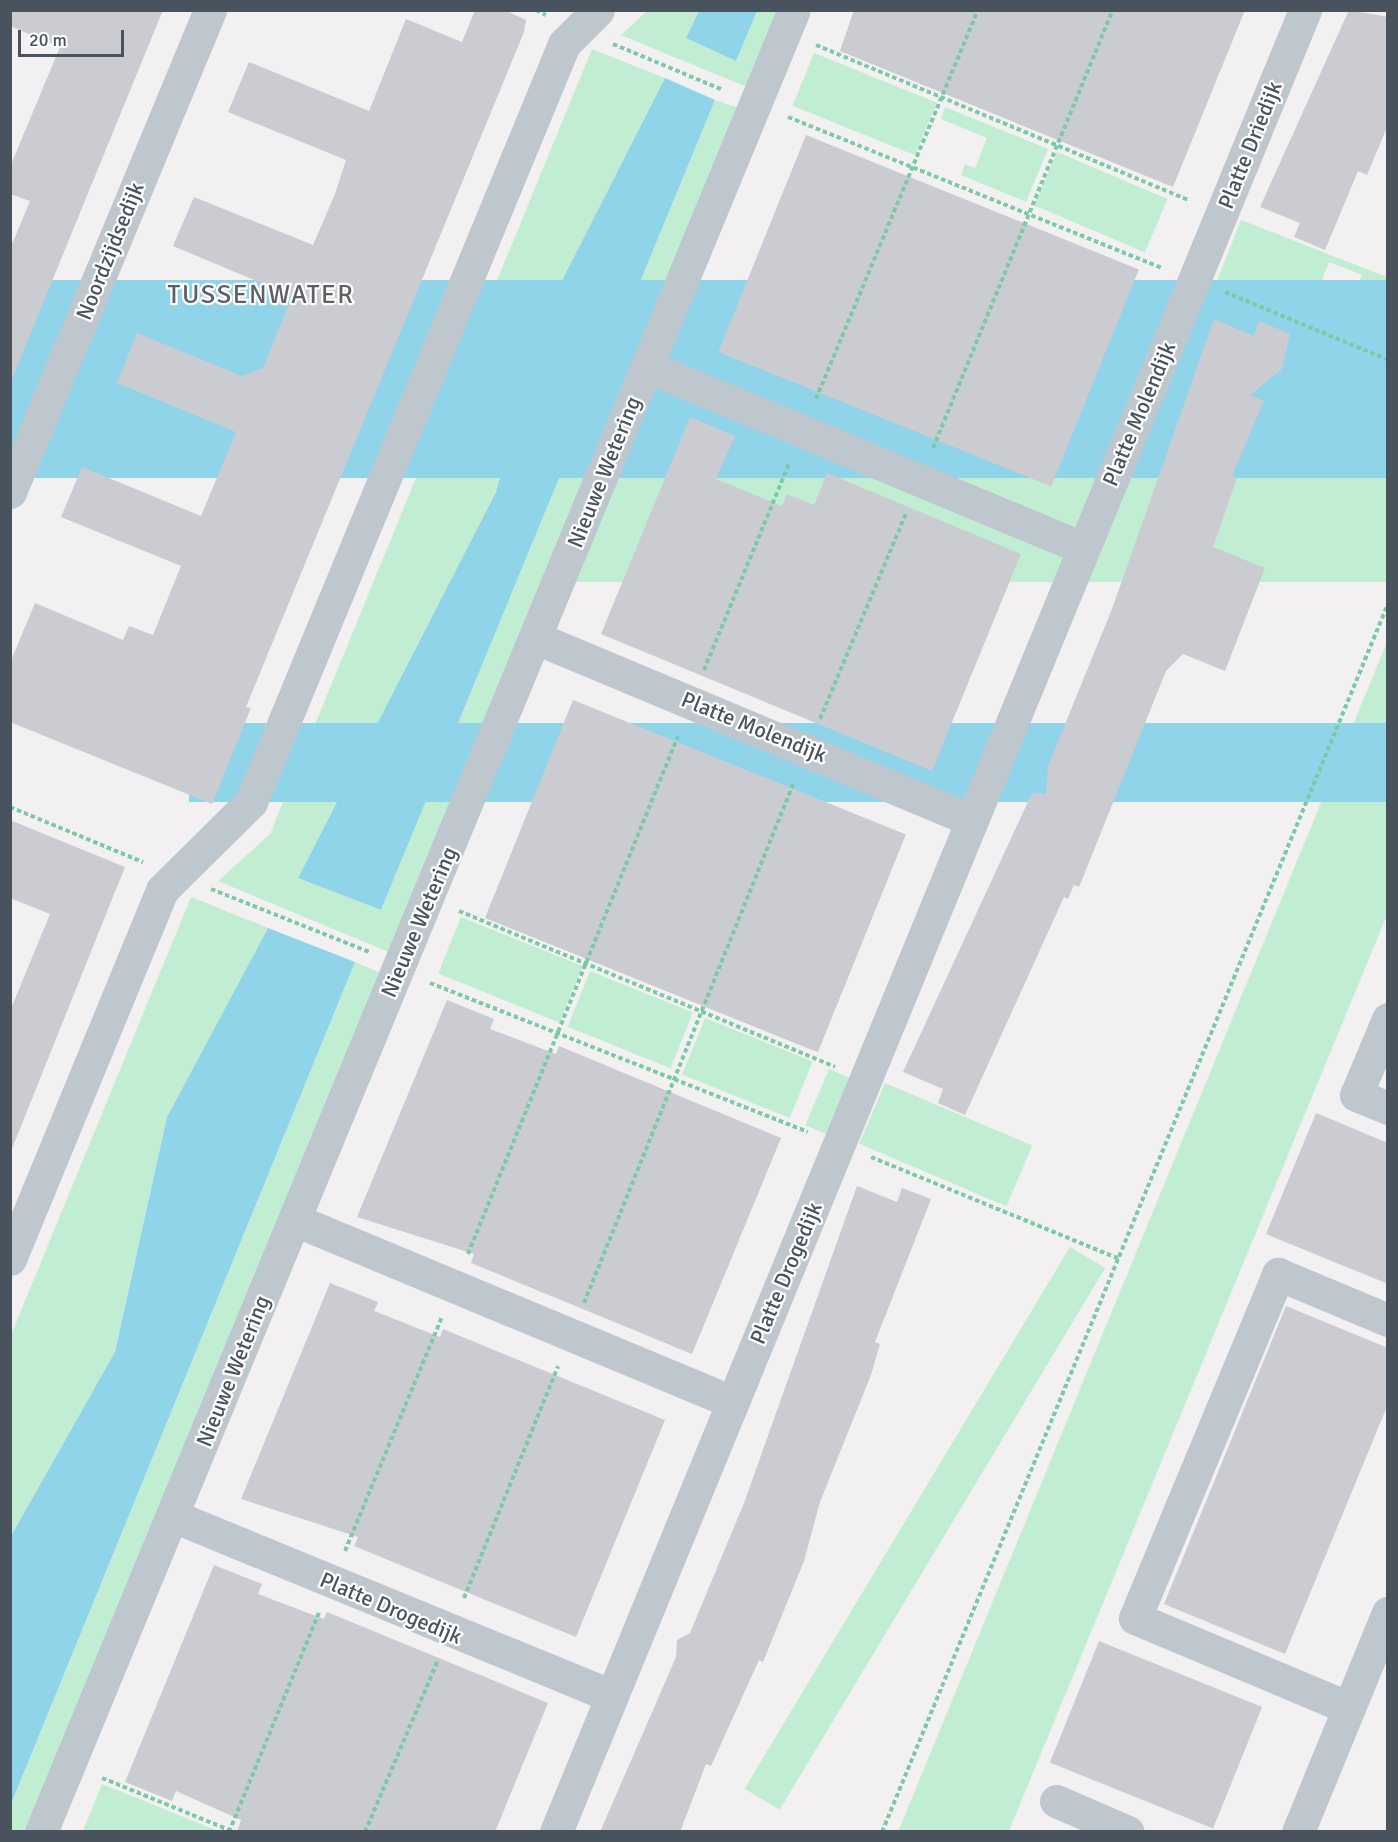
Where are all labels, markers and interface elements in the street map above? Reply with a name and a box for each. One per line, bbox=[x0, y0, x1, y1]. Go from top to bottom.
scale bar bbox=[21, 18, 128, 56]
text: 20 m bbox=[29, 29, 67, 51]
street label: Platte Driedijk bbox=[1212, 77, 1288, 213]
street label: Noordzijdsedijk bbox=[70, 178, 150, 324]
district label: TUSSENWATER bbox=[168, 280, 354, 312]
street label: Platte Molendijk bbox=[1097, 338, 1181, 490]
street label: Nieuwe Wetering bbox=[562, 393, 646, 551]
street label: Platte Molendijk bbox=[678, 686, 830, 768]
street label: Nieuwe Wetering bbox=[375, 843, 463, 1001]
street label: Platte Drogedijk bbox=[744, 1198, 828, 1348]
street label: Nieuwe Wetering bbox=[191, 1292, 275, 1450]
street label: Platte Drogedijk bbox=[316, 1566, 466, 1650]

